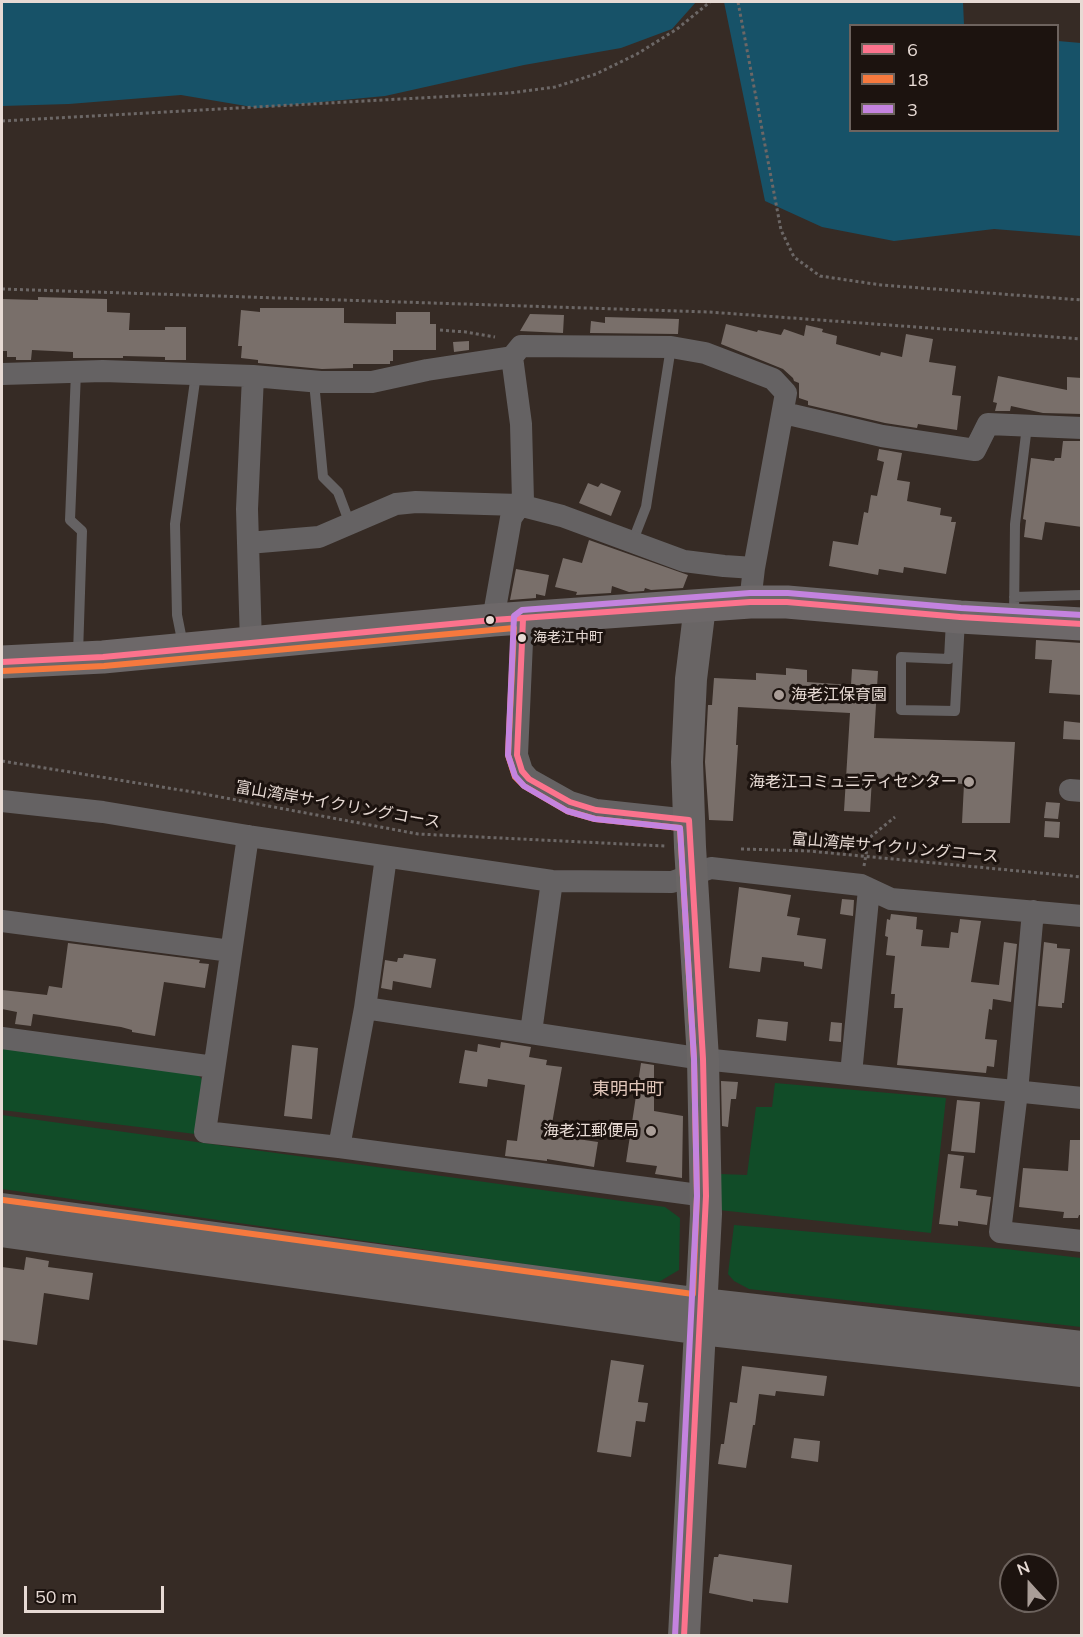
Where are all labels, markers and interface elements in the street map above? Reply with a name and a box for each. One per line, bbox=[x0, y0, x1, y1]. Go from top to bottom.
legend bbox=[849, 24, 1059, 132]
text: 6 bbox=[907, 38, 918, 61]
text: 18 bbox=[907, 68, 929, 91]
text: 3 bbox=[907, 98, 918, 121]
unlabelled marker bbox=[484, 614, 496, 626]
place label: 海老江中町 bbox=[533, 630, 603, 646]
marker: 海老江中町 bbox=[516, 632, 528, 644]
place label: 海老江保育園 bbox=[791, 685, 887, 705]
marker: 海老江保育園 bbox=[772, 688, 786, 702]
place label: 海老江コミュニティセンター bbox=[749, 772, 957, 792]
marker: 海老江コミュニティセンター bbox=[962, 775, 976, 789]
street label: 富山湾岸サイクリングコース bbox=[234, 777, 442, 833]
street label: 富山湾岸サイクリングコース bbox=[791, 829, 999, 867]
district label: 東明中町 bbox=[592, 1079, 664, 1101]
place label: 海老江郵便局 bbox=[543, 1121, 639, 1141]
marker: 海老江郵便局 bbox=[644, 1124, 658, 1138]
north arrow bbox=[999, 1553, 1059, 1613]
text: N bbox=[1014, 1557, 1032, 1580]
scale bar bbox=[27, 1574, 166, 1612]
text: 50 m bbox=[35, 1585, 77, 1608]

